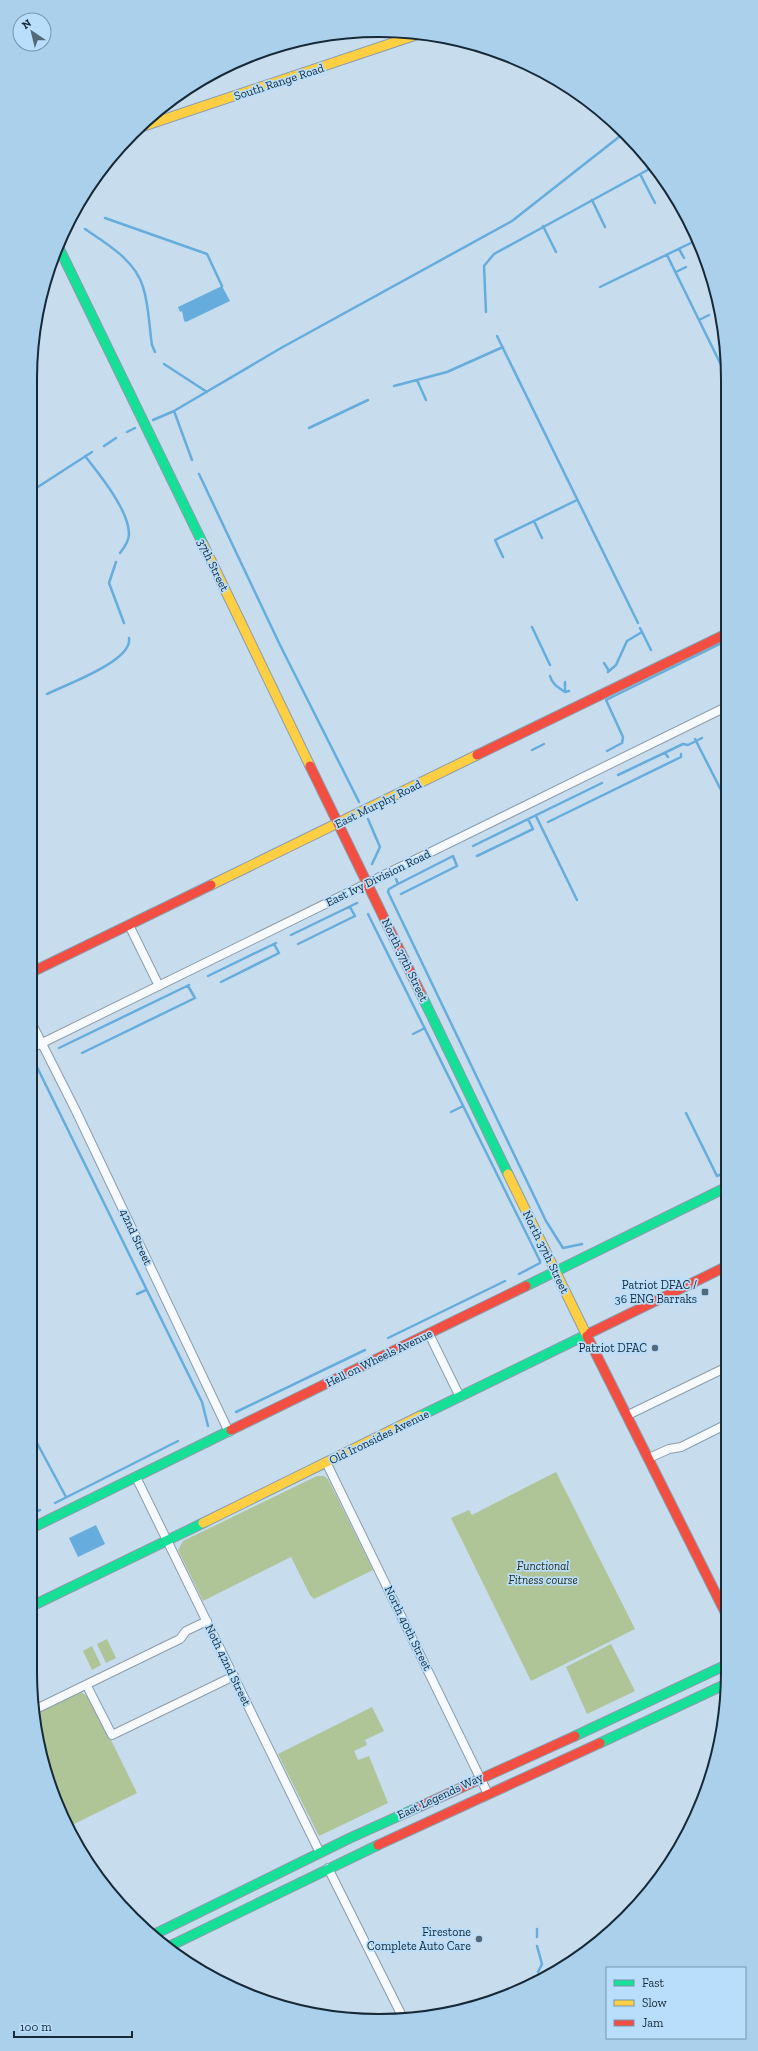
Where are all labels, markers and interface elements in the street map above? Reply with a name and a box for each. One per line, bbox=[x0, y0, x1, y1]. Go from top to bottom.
north arrow bbox=[12, 12, 52, 52]
text: N bbox=[19, 16, 34, 32]
street label: South Range Road bbox=[232, 61, 326, 103]
street label: 37th Street bbox=[194, 536, 232, 594]
street label: East Murphy Road bbox=[332, 777, 424, 831]
street label: East Ivy Division Road bbox=[323, 846, 433, 909]
street label: North 37th Street bbox=[379, 916, 431, 1004]
street label: 42nd Street bbox=[117, 1207, 155, 1268]
street label: North 37th Street bbox=[520, 1208, 572, 1296]
place label: Patriot DFAC / 36 ENG Barraks bbox=[615, 1278, 697, 1306]
marker: Patriot DFAC / 36 ENG Barraks bbox=[700, 1287, 710, 1297]
street label: Hell on Wheels Avenue bbox=[323, 1326, 435, 1390]
place label: Patriot DFAC bbox=[579, 1341, 647, 1355]
marker: Patriot DFAC bbox=[650, 1343, 660, 1353]
street label: Old Ironsides Avenue bbox=[327, 1407, 432, 1467]
park label: Functional Fitness course bbox=[508, 1559, 578, 1587]
street label: North 40th Street bbox=[381, 1583, 435, 1673]
street label: Noth 42nd Street bbox=[202, 1622, 254, 1709]
street label: East Legends Way bbox=[395, 1770, 486, 1822]
place label: Firestone Complete Auto Care bbox=[367, 1925, 471, 1953]
marker: Firestone Complete Auto Care bbox=[474, 1934, 484, 1944]
legend bbox=[606, 1967, 746, 2039]
text: Fast bbox=[642, 1976, 665, 1990]
text: Slow bbox=[642, 1996, 668, 2010]
scale bar bbox=[14, 2013, 132, 2039]
text: Jam bbox=[642, 2016, 664, 2030]
text: 100 m bbox=[20, 2020, 52, 2034]

